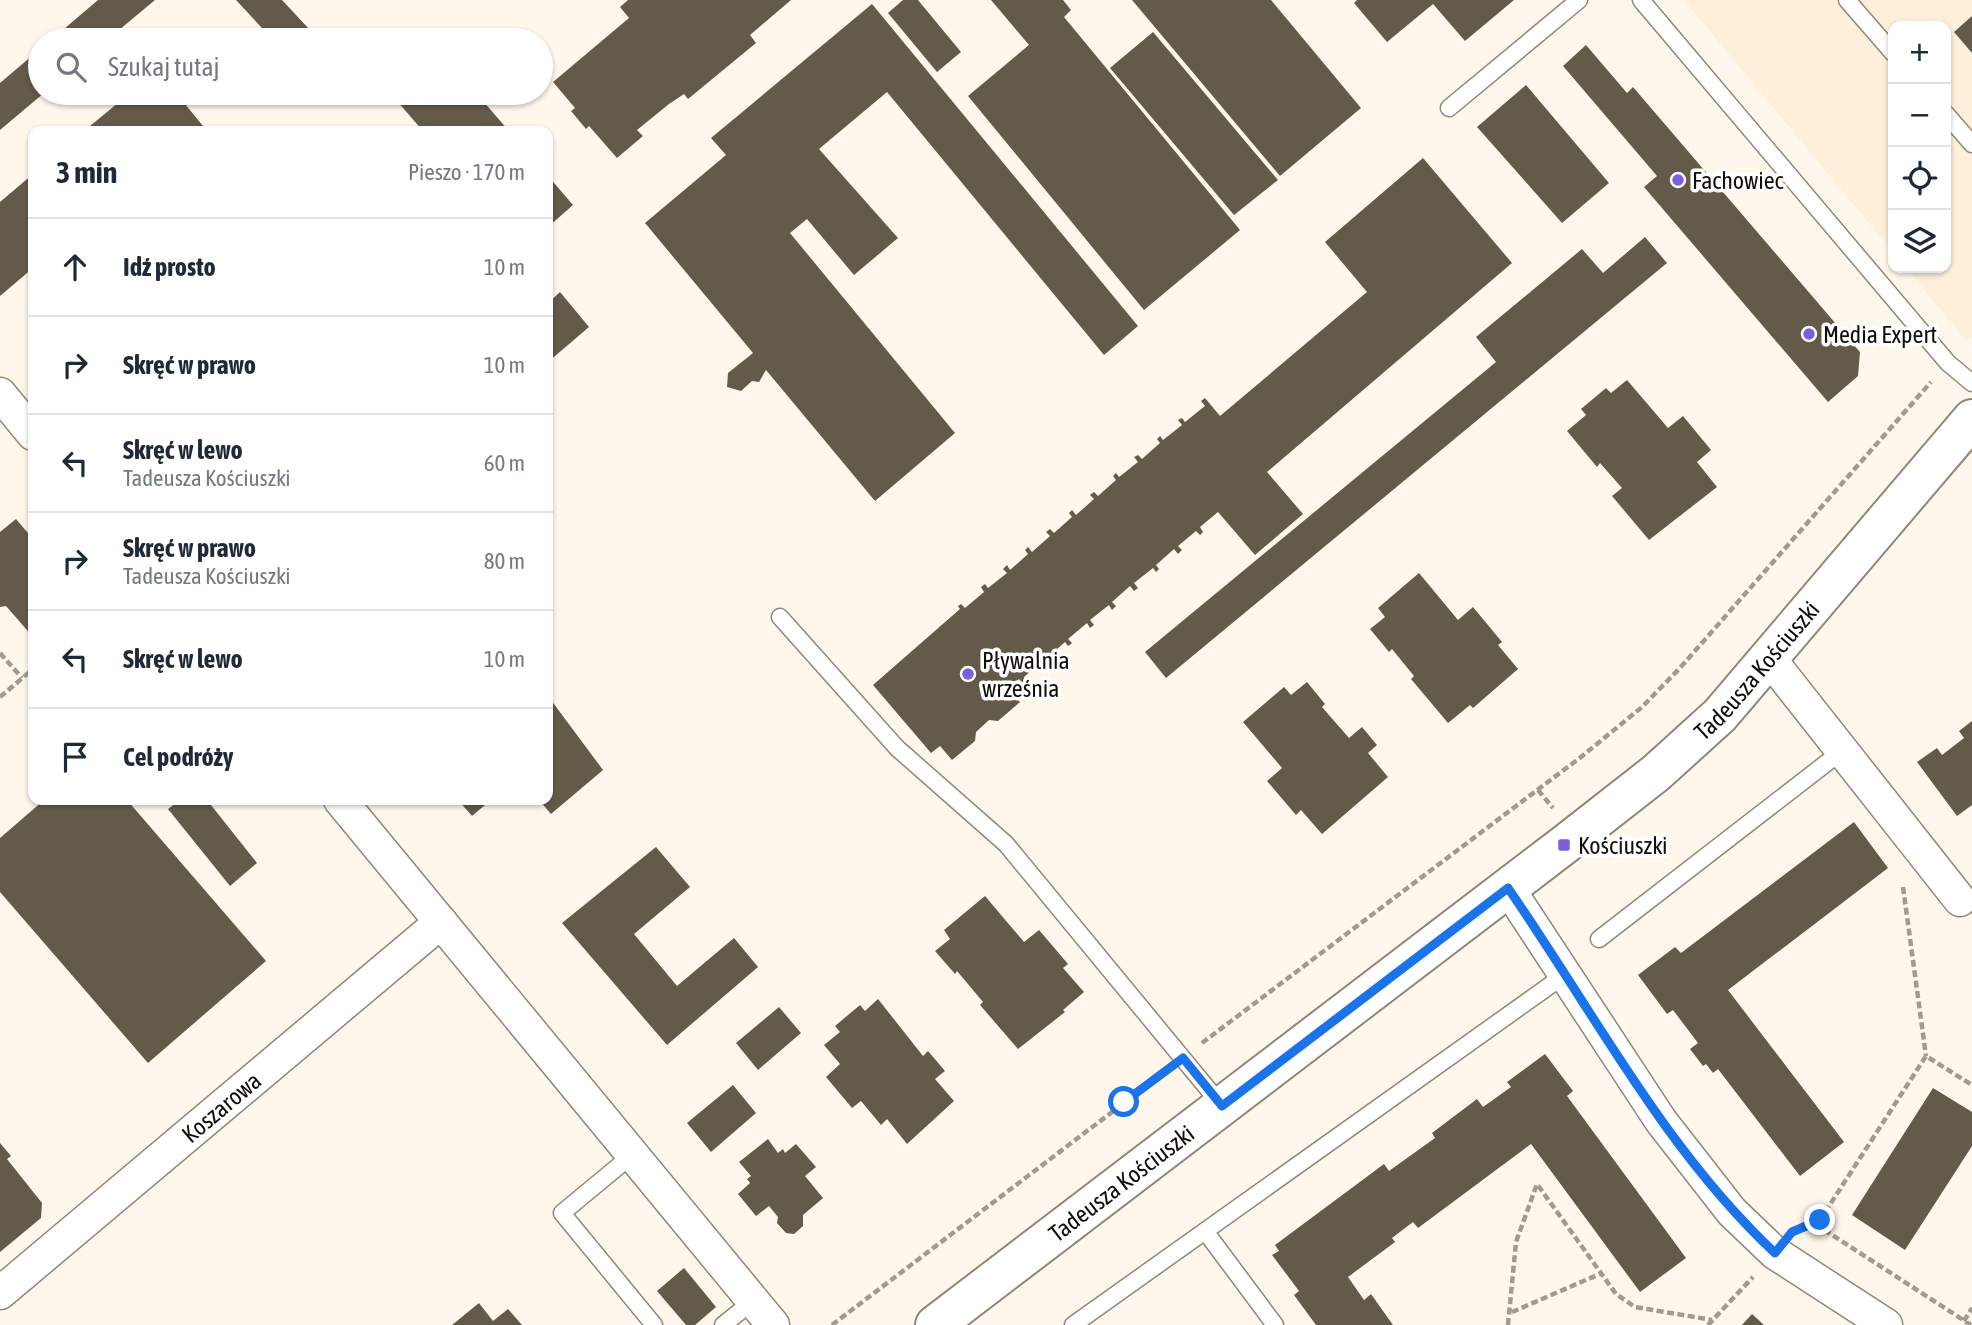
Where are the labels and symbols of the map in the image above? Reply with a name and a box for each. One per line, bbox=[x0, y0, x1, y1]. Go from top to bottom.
place label: Fachowiec bbox=[1692, 167, 1784, 194]
marker: Fachowiec bbox=[1670, 172, 1686, 188]
place label: Media Expert bbox=[1823, 321, 1937, 348]
marker: Media Expert bbox=[1801, 326, 1817, 342]
street label: Tadeusza Kościuszki bbox=[1689, 596, 1824, 745]
place label: Pływalnia września bbox=[982, 647, 1070, 702]
marker: Pływalnia września bbox=[960, 666, 976, 682]
place label: Kościuszki bbox=[1578, 832, 1668, 859]
marker: Kościuszki bbox=[1556, 837, 1572, 853]
street label: Koszarowa bbox=[176, 1066, 266, 1148]
route start bbox=[1108, 1086, 1139, 1117]
street label: Tadeusza Kościuszki bbox=[1043, 1119, 1199, 1247]
route end bbox=[1804, 1204, 1835, 1235]

